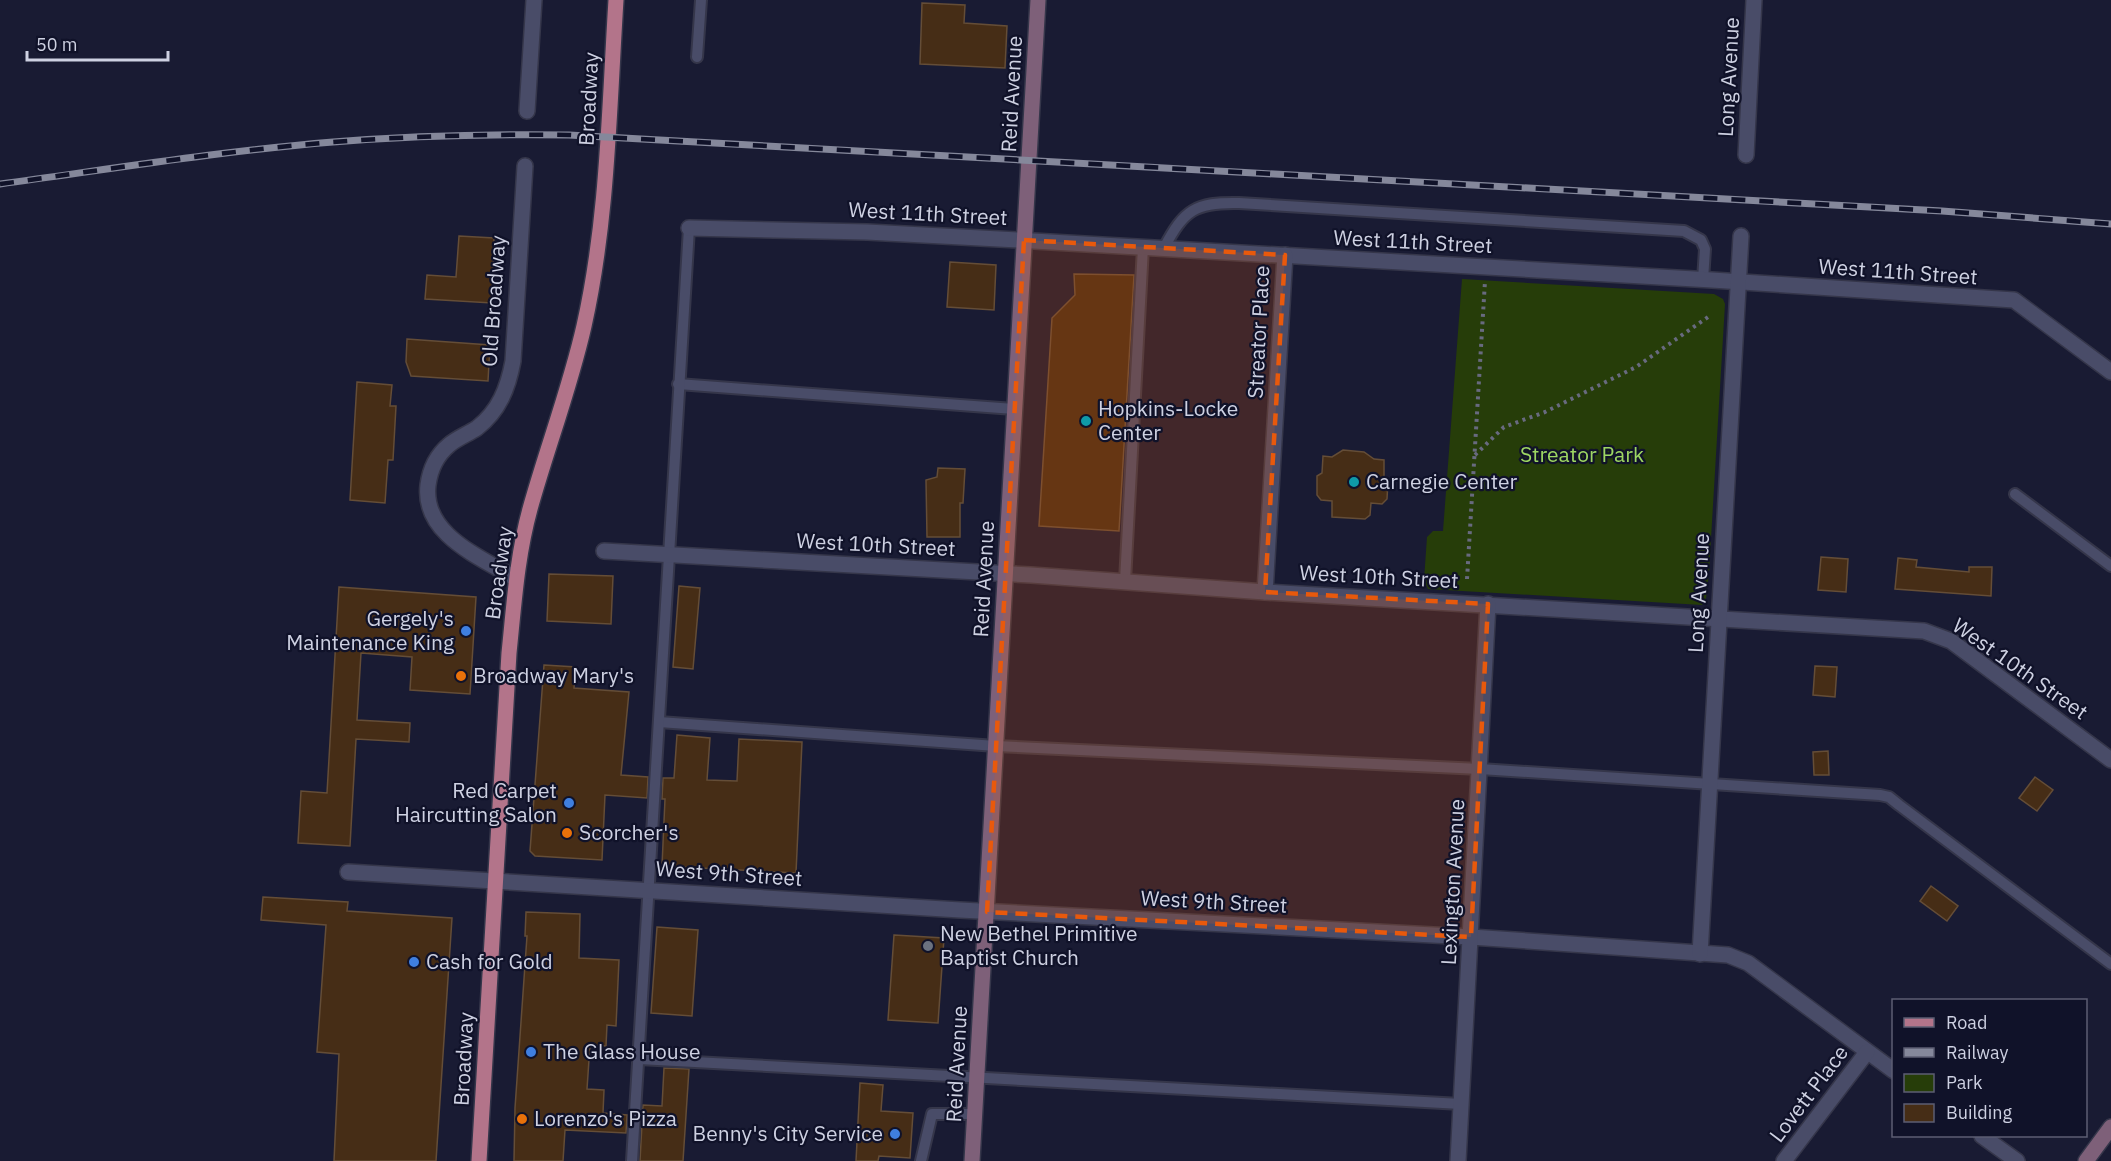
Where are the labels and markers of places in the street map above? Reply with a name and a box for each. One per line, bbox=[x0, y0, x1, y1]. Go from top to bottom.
place label: Hopkins-Locke Center bbox=[1098, 394, 1238, 446]
marker: Hopkins-Locke Center bbox=[1079, 414, 1093, 428]
place label: Carnegie Center bbox=[1366, 467, 1518, 495]
marker: Carnegie Center bbox=[1347, 475, 1361, 489]
place label: Gergely's Maintenance King bbox=[286, 604, 454, 656]
marker: Gergely's Maintenance King bbox=[459, 624, 473, 638]
place label: Broadway Mary's bbox=[473, 661, 634, 689]
marker: Broadway Mary's bbox=[454, 669, 468, 683]
place label: Red Carpet Haircutting Salon bbox=[395, 776, 557, 828]
marker: Red Carpet Haircutting Salon bbox=[562, 796, 576, 810]
place label: Scorcher's bbox=[579, 818, 679, 846]
marker: Scorcher's bbox=[560, 826, 574, 840]
place label: New Bethel Primitive Baptist Church bbox=[940, 919, 1137, 971]
marker: New Bethel Primitive Baptist Church bbox=[921, 939, 935, 953]
place label: Cash for Gold bbox=[426, 947, 553, 975]
marker: Cash for Gold bbox=[407, 955, 421, 969]
place label: The Glass House bbox=[543, 1037, 701, 1065]
marker: The Glass House bbox=[524, 1045, 538, 1059]
place label: Lorenzo's Pizza bbox=[534, 1104, 677, 1132]
marker: Lorenzo's Pizza bbox=[515, 1112, 529, 1126]
place label: Benny's City Service bbox=[693, 1119, 883, 1147]
marker: Benny's City Service bbox=[888, 1127, 902, 1141]

